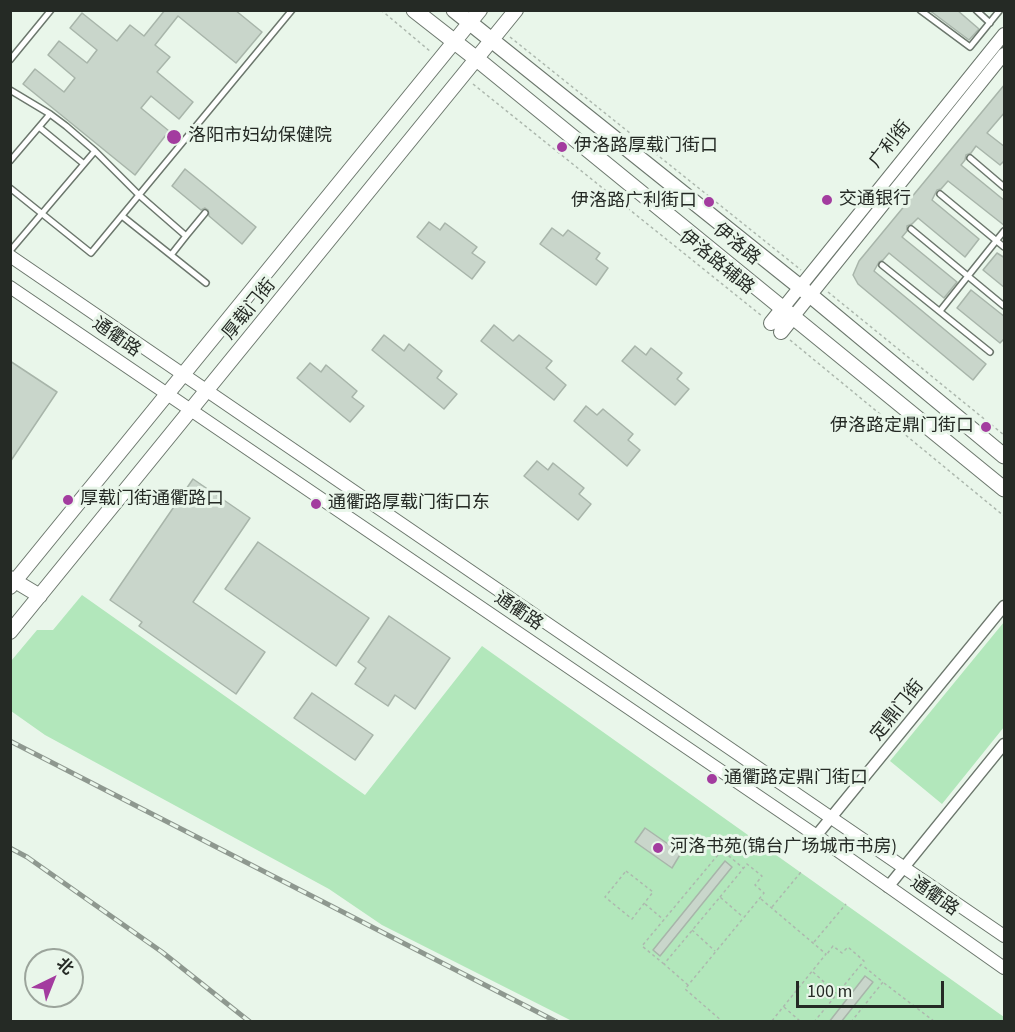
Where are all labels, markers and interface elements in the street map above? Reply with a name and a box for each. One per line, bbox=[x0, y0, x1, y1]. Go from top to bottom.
street label: 广利街 bbox=[866, 117, 916, 173]
place label: 洛阳市妇幼保健院 bbox=[188, 126, 332, 148]
marker: 洛阳市妇幼保健院 bbox=[165, 128, 183, 146]
place label: 伊洛路厚载门街口 bbox=[574, 136, 718, 158]
marker: 伊洛路厚载门街口 bbox=[555, 140, 569, 154]
place label: 交通银行 bbox=[839, 189, 911, 211]
place label: 伊洛路广利街口 bbox=[571, 191, 697, 213]
marker: 交通银行 bbox=[820, 193, 834, 207]
marker: 伊洛路广利街口 bbox=[702, 195, 716, 209]
street label: 伊洛路 bbox=[708, 220, 764, 270]
street label: 伊洛路辅路 bbox=[674, 226, 758, 300]
street label: 厚载门街 bbox=[219, 275, 281, 345]
street label: 通衢路 bbox=[88, 314, 144, 362]
place label: 伊洛路定鼎门街口 bbox=[830, 416, 974, 438]
marker: 伊洛路定鼎门街口 bbox=[979, 420, 993, 434]
place label: 厚载门街通衢路口 bbox=[80, 489, 224, 511]
marker: 厚载门街通衢路口 bbox=[61, 493, 75, 507]
place label: 通衢路厚载门街口东 bbox=[328, 493, 490, 515]
marker: 通衢路厚载门街口东 bbox=[309, 497, 323, 511]
street label: 通衢路 bbox=[490, 588, 546, 636]
street label: 定鼎门街 bbox=[867, 676, 929, 746]
place label: 通衢路定鼎门街口 bbox=[724, 768, 868, 790]
marker: 通衢路定鼎门街口 bbox=[705, 772, 719, 786]
place label: 河洛书苑(锦台广场城市书房) bbox=[670, 837, 897, 859]
marker: 河洛书苑(锦台广场城市书房) bbox=[651, 841, 665, 855]
street label: 通衢路 bbox=[906, 873, 962, 921]
north arrow bbox=[24, 948, 84, 1008]
text: 北 bbox=[52, 953, 78, 980]
scale bar bbox=[799, 969, 948, 1007]
text: 100 m bbox=[807, 979, 852, 1004]

